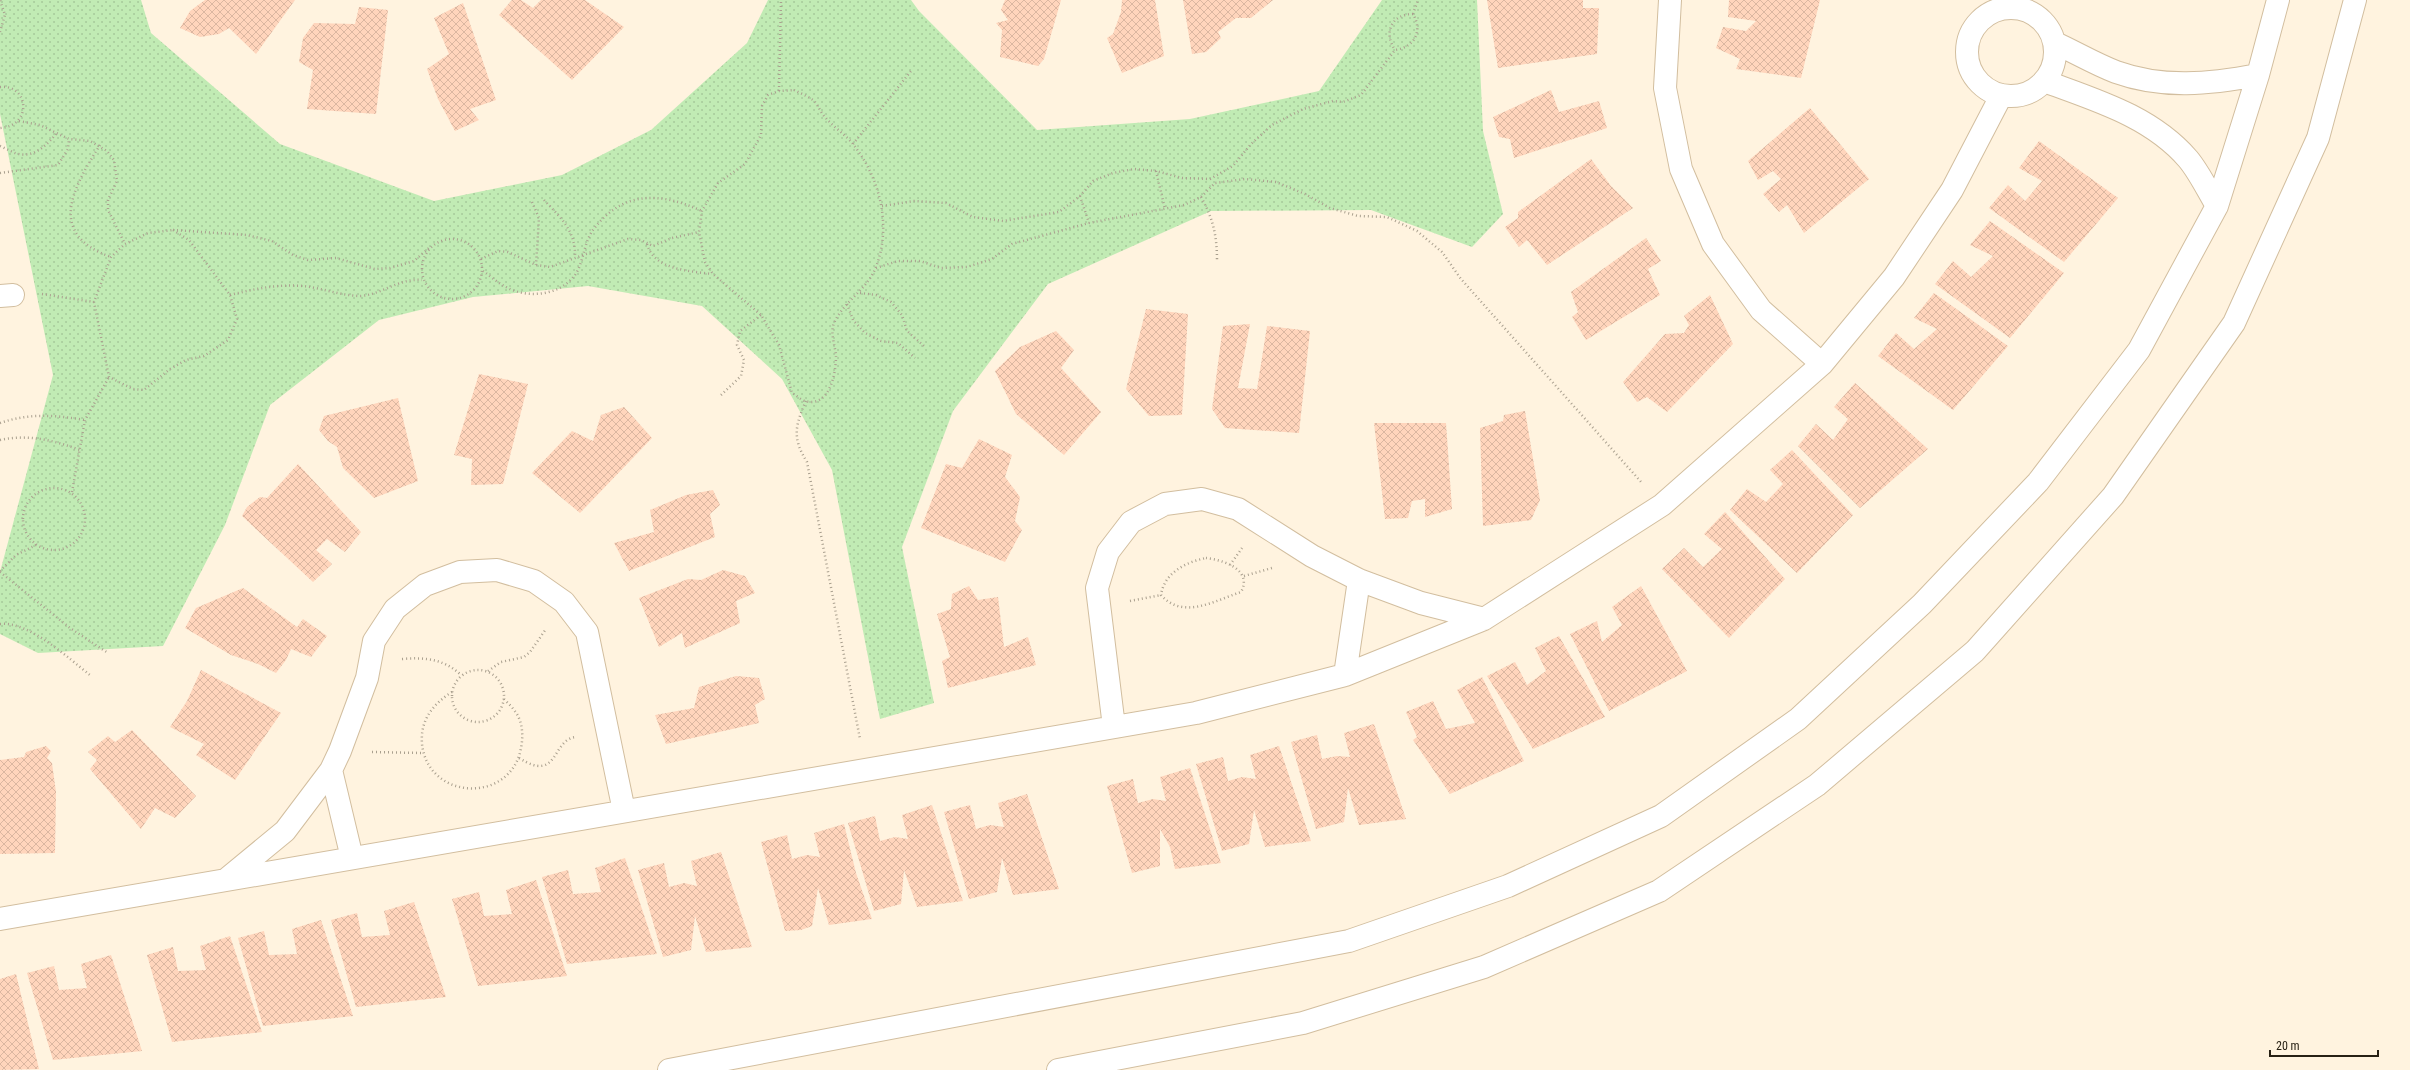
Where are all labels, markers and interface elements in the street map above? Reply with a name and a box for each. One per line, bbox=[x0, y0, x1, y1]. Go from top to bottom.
scale bar bbox=[2270, 1032, 2378, 1058]
text: 20 m bbox=[2276, 1039, 2300, 1053]

